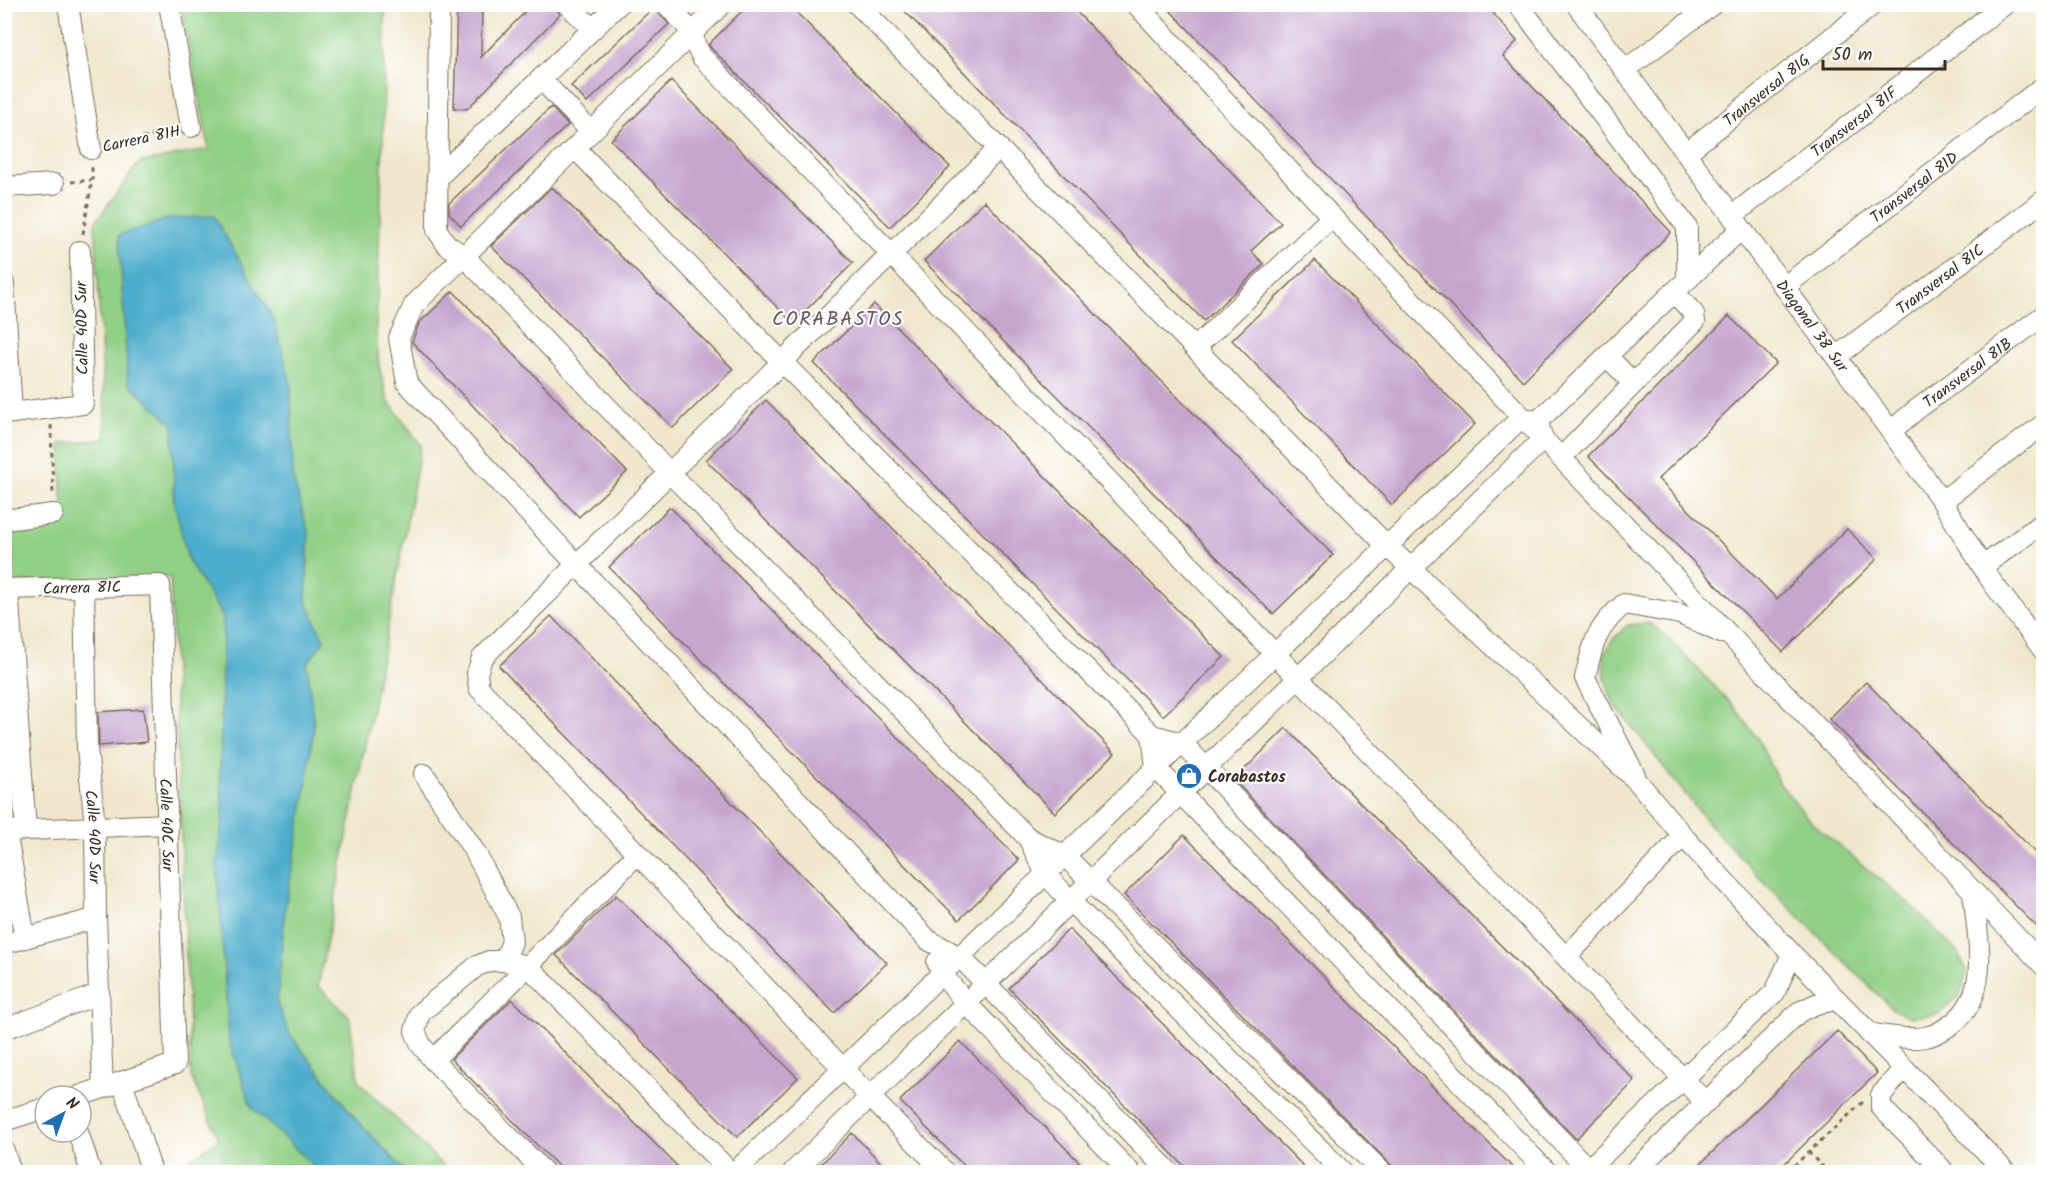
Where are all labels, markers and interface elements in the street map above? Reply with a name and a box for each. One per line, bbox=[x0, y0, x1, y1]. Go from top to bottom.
scale bar bbox=[1823, 33, 1944, 71]
text: 50 m bbox=[1832, 41, 1872, 70]
street label: Transversal 81G bbox=[1718, 48, 1816, 133]
street label: Transversal 81F bbox=[1806, 80, 1904, 164]
street label: Carrera 81H bbox=[100, 119, 183, 160]
street label: Transversal 81D bbox=[1865, 146, 1964, 230]
street label: Transversal 81C bbox=[1891, 238, 1990, 321]
street label: Diagonal 38 Sur bbox=[1769, 275, 1855, 379]
street label: Calle 40D Sur bbox=[69, 279, 96, 375]
district label: CORABASTOS bbox=[772, 304, 904, 336]
street label: Transversal 81B bbox=[1918, 332, 2018, 415]
street label: Carrera 81C bbox=[43, 575, 122, 602]
shop icon: Corabastos bbox=[1174, 761, 1204, 791]
place label: Corabastos bbox=[1208, 765, 1286, 790]
street label: Calle 40C Sur bbox=[152, 778, 180, 873]
street label: Calle 40D Sur bbox=[77, 789, 107, 885]
north arrow bbox=[33, 1084, 93, 1144]
text: N bbox=[60, 1091, 84, 1117]

